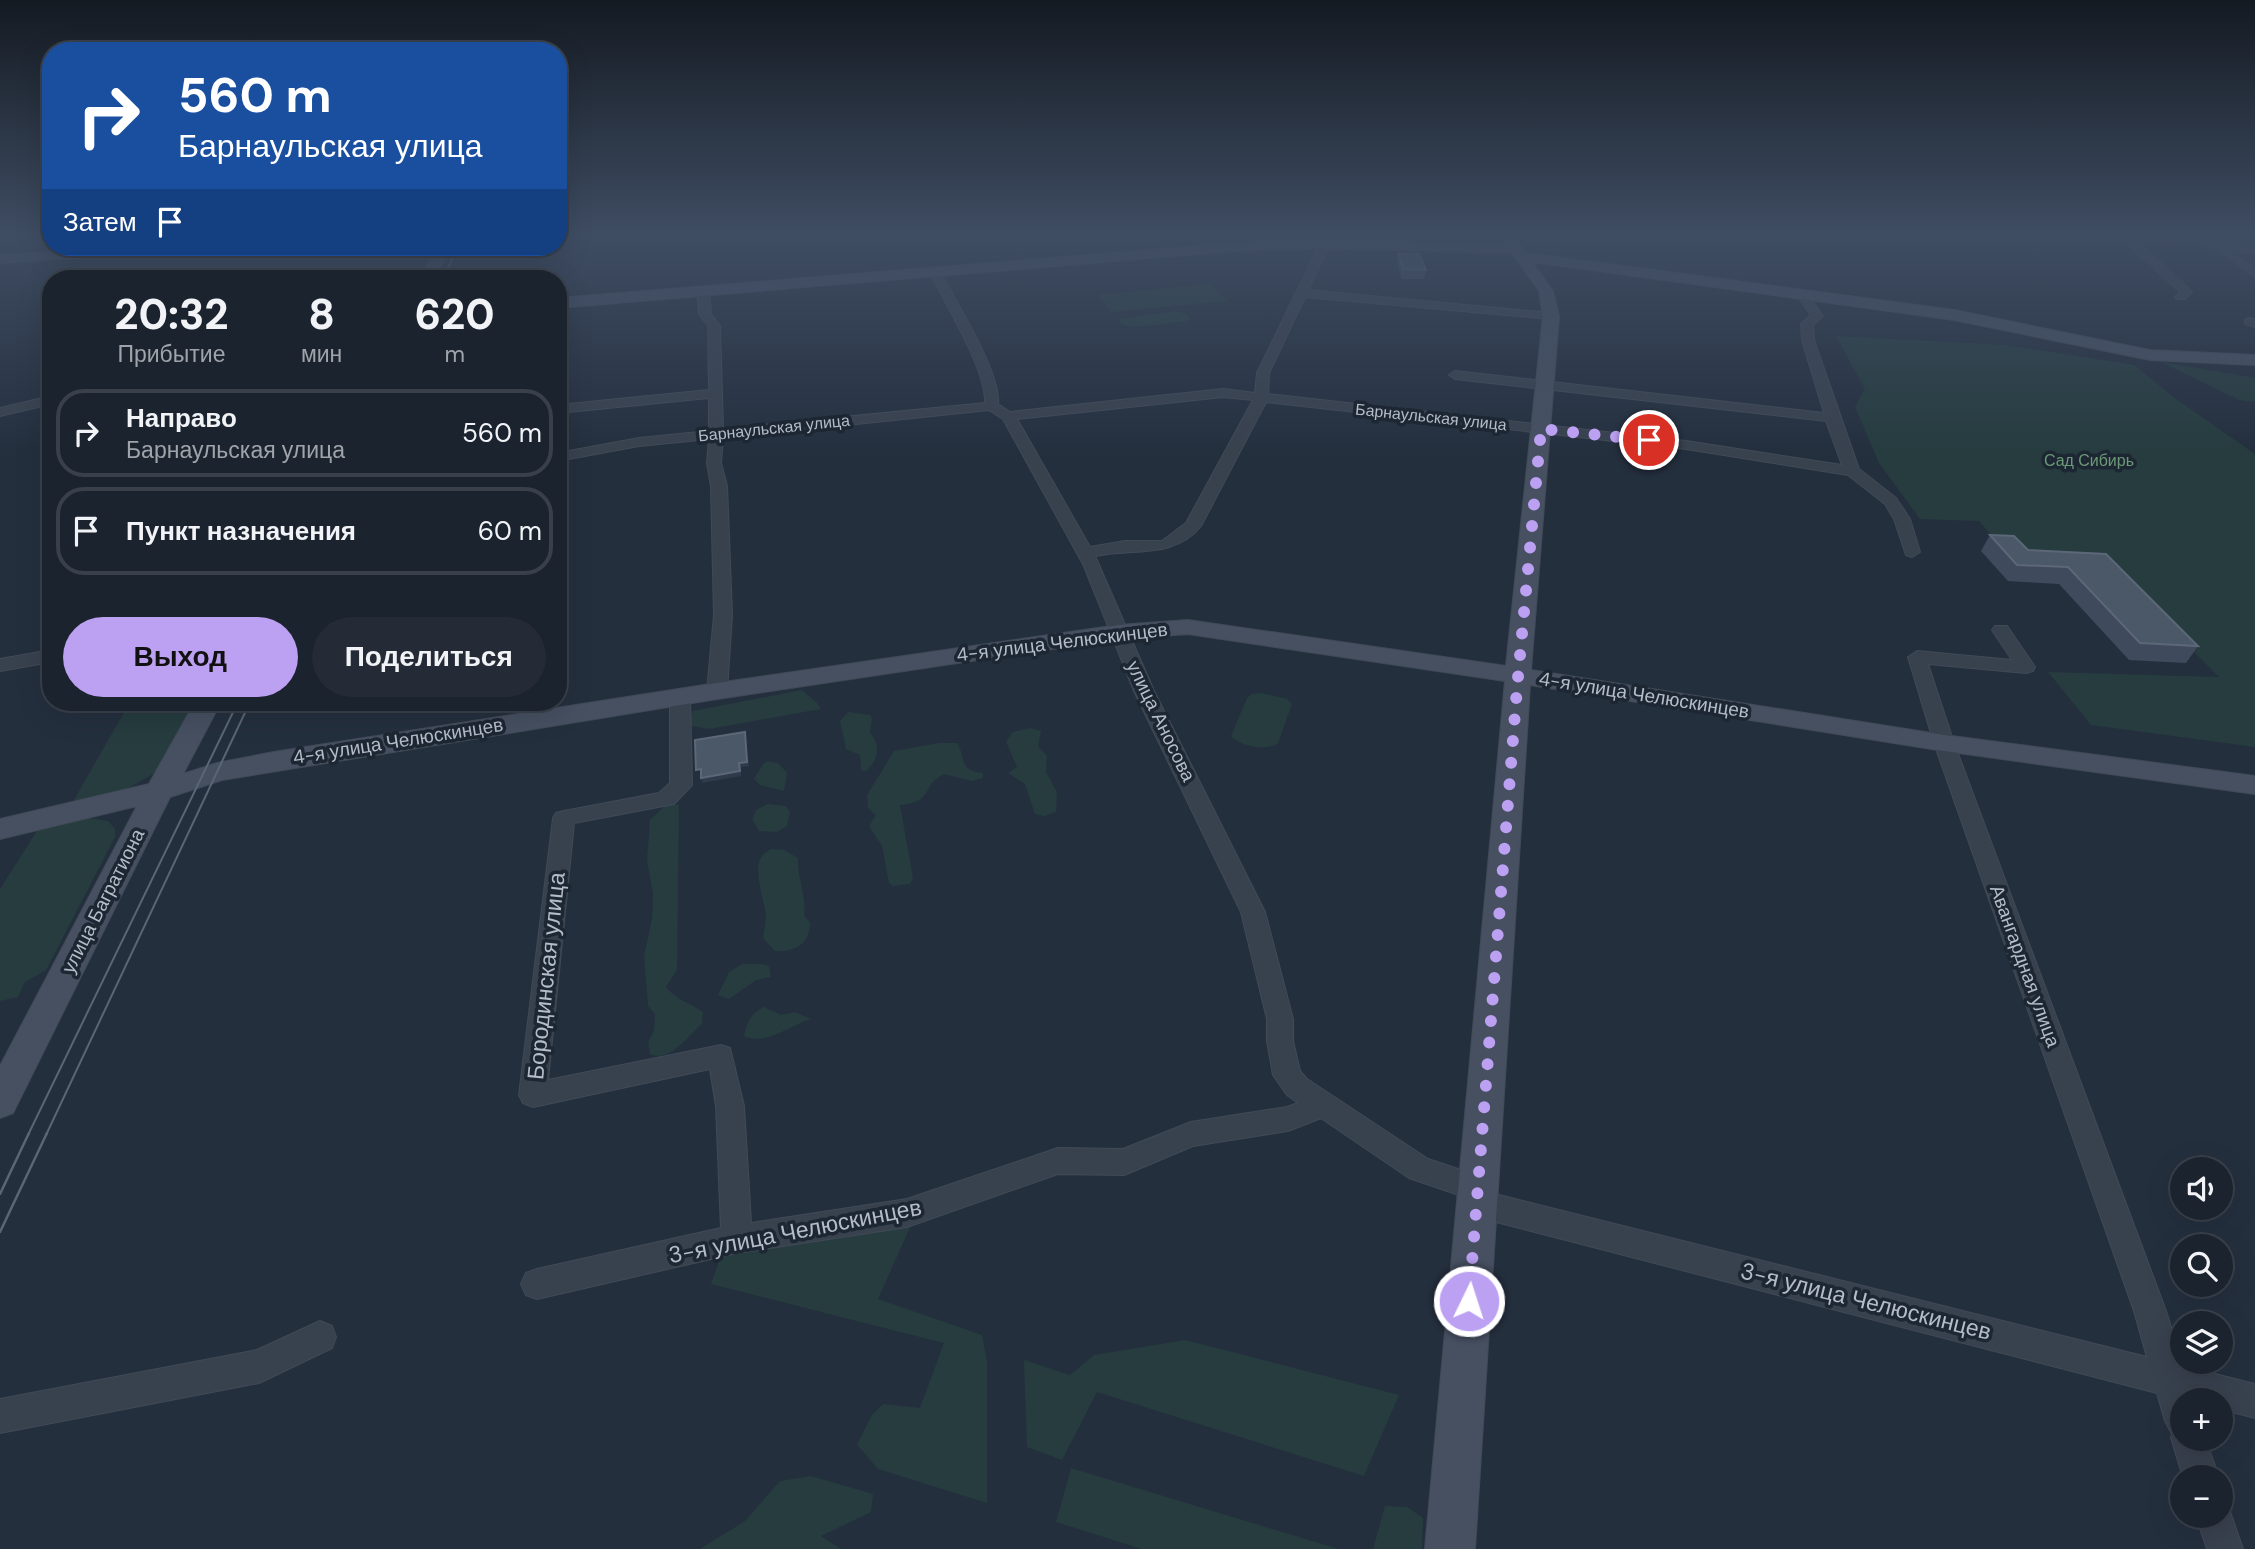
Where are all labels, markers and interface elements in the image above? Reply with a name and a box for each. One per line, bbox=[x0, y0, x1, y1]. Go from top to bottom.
text: 560 m bbox=[178, 63, 332, 127]
icon: right bbox=[63, 70, 154, 161]
text: Барнаульская улица bbox=[178, 125, 483, 167]
icon: arrive bbox=[151, 203, 189, 241]
text: Затем bbox=[63, 205, 137, 239]
text: 20:32 bbox=[114, 287, 229, 342]
text: 8 bbox=[308, 287, 335, 342]
text: 620 bbox=[415, 287, 495, 342]
text: Прибытие bbox=[117, 339, 226, 369]
text: мин bbox=[301, 339, 342, 369]
text: m bbox=[444, 339, 465, 369]
street label: Барнаульская улица bbox=[1354, 399, 1508, 435]
text: Направо bbox=[126, 401, 237, 435]
street label: Барнаульская улица bbox=[697, 410, 851, 446]
pin bbox=[1619, 410, 1679, 470]
icon: right bbox=[67, 414, 105, 452]
text: 560 m bbox=[462, 416, 542, 450]
icon: arrive bbox=[1630, 421, 1668, 459]
text: Барнаульская улица bbox=[126, 435, 345, 465]
park label: Сад Сибирь bbox=[2044, 450, 2134, 471]
icon: arrive bbox=[67, 512, 105, 550]
text: Пункт назначения bbox=[126, 514, 356, 548]
text: 60 m bbox=[478, 514, 542, 548]
button: Выход bbox=[63, 617, 298, 697]
button: Поделиться bbox=[312, 617, 546, 697]
street label: 4-я улица Челюскинцев bbox=[955, 617, 1169, 667]
street label: улица Аносова bbox=[1121, 656, 1201, 786]
street label: 4-я улица Челюскинцев bbox=[1537, 666, 1751, 724]
street label: 4-я улица Челюскинцев bbox=[291, 712, 505, 770]
street label: улица Багратиона bbox=[56, 824, 150, 977]
street label: Бородинская улица bbox=[520, 871, 572, 1081]
street label: Авангардная улица bbox=[1984, 882, 2066, 1051]
map controls bbox=[2170, 1157, 2233, 1528]
button: sound bbox=[2170, 1157, 2233, 1220]
street label: 3-я улица Челюскинцев bbox=[666, 1192, 924, 1270]
button: search bbox=[2170, 1234, 2233, 1297]
street label: 3-я улица Челюскинцев bbox=[1738, 1255, 1994, 1347]
position arrow bbox=[1432, 1264, 1506, 1338]
button: layers bbox=[2170, 1311, 2233, 1374]
button: + bbox=[2170, 1388, 2233, 1451]
button: − bbox=[2170, 1465, 2233, 1528]

